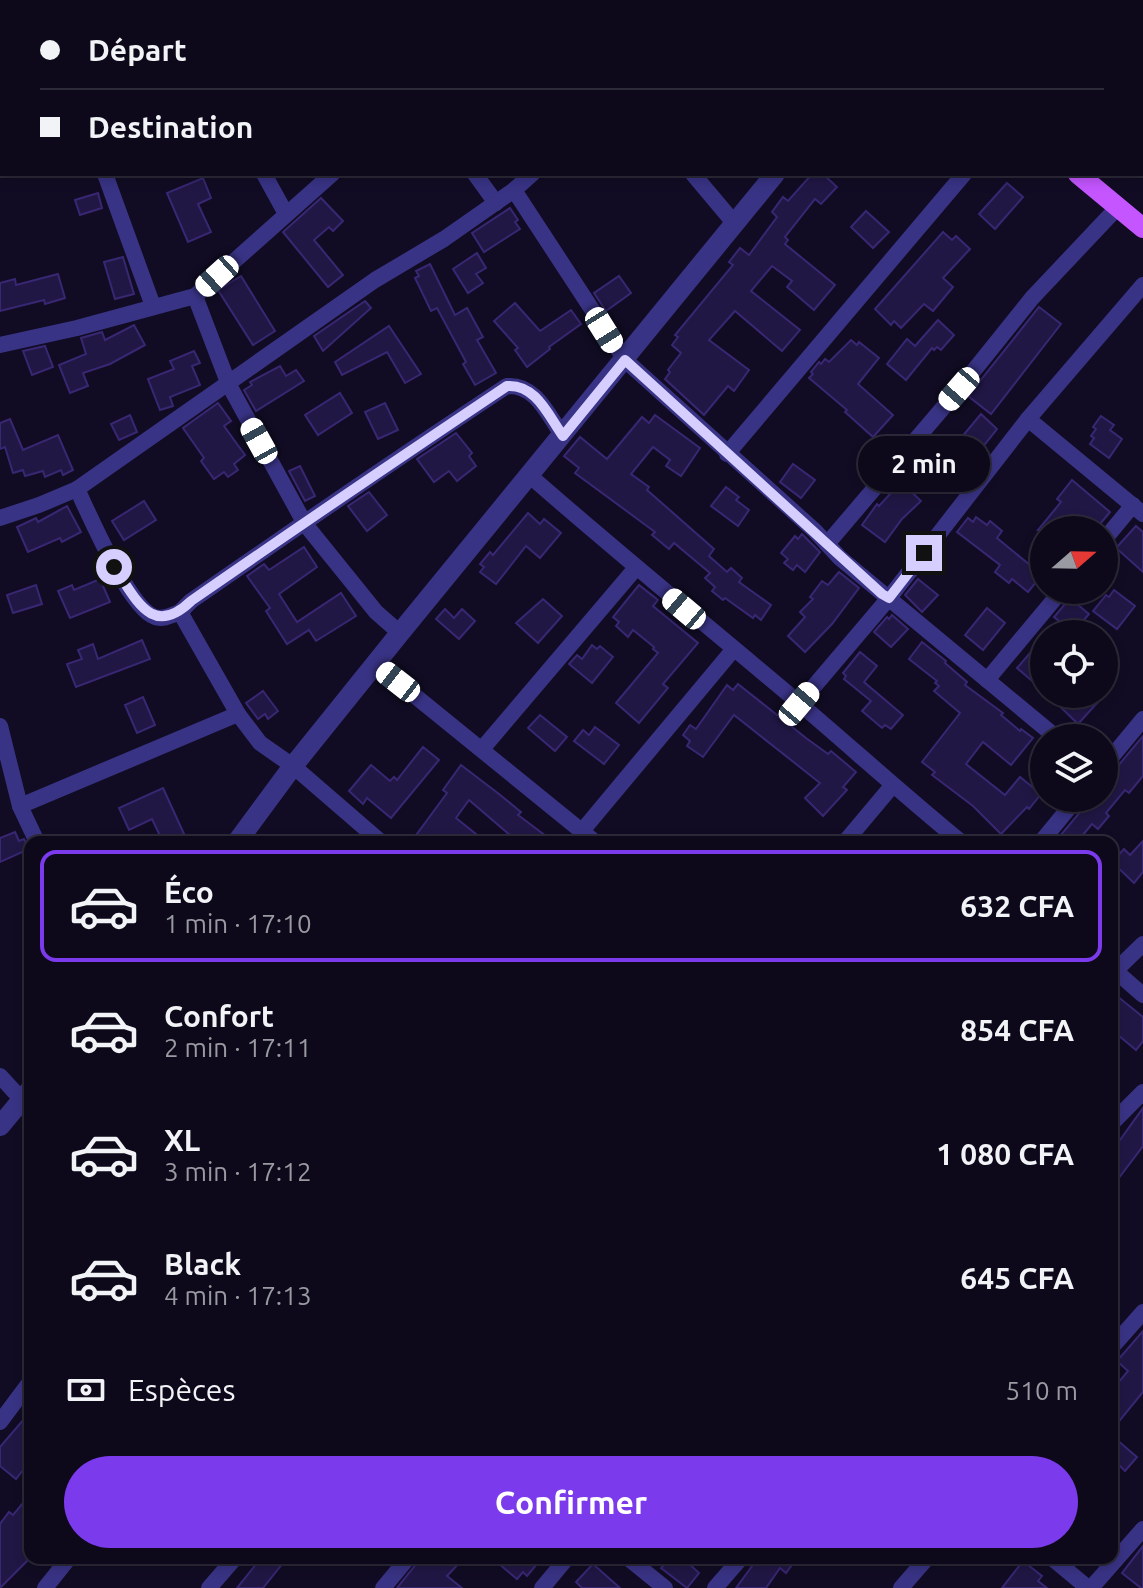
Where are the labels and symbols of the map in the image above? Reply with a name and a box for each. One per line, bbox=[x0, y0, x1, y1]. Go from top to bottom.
car bbox=[191, 251, 243, 301]
car bbox=[581, 303, 627, 357]
car bbox=[934, 363, 984, 415]
car bbox=[237, 414, 281, 468]
callout: 2 min bbox=[858, 437, 990, 493]
north arrow bbox=[1030, 516, 1118, 604]
route end bbox=[906, 535, 942, 571]
route start bbox=[96, 549, 132, 585]
car bbox=[658, 584, 710, 634]
car bbox=[372, 658, 424, 706]
car bbox=[774, 678, 824, 730]

